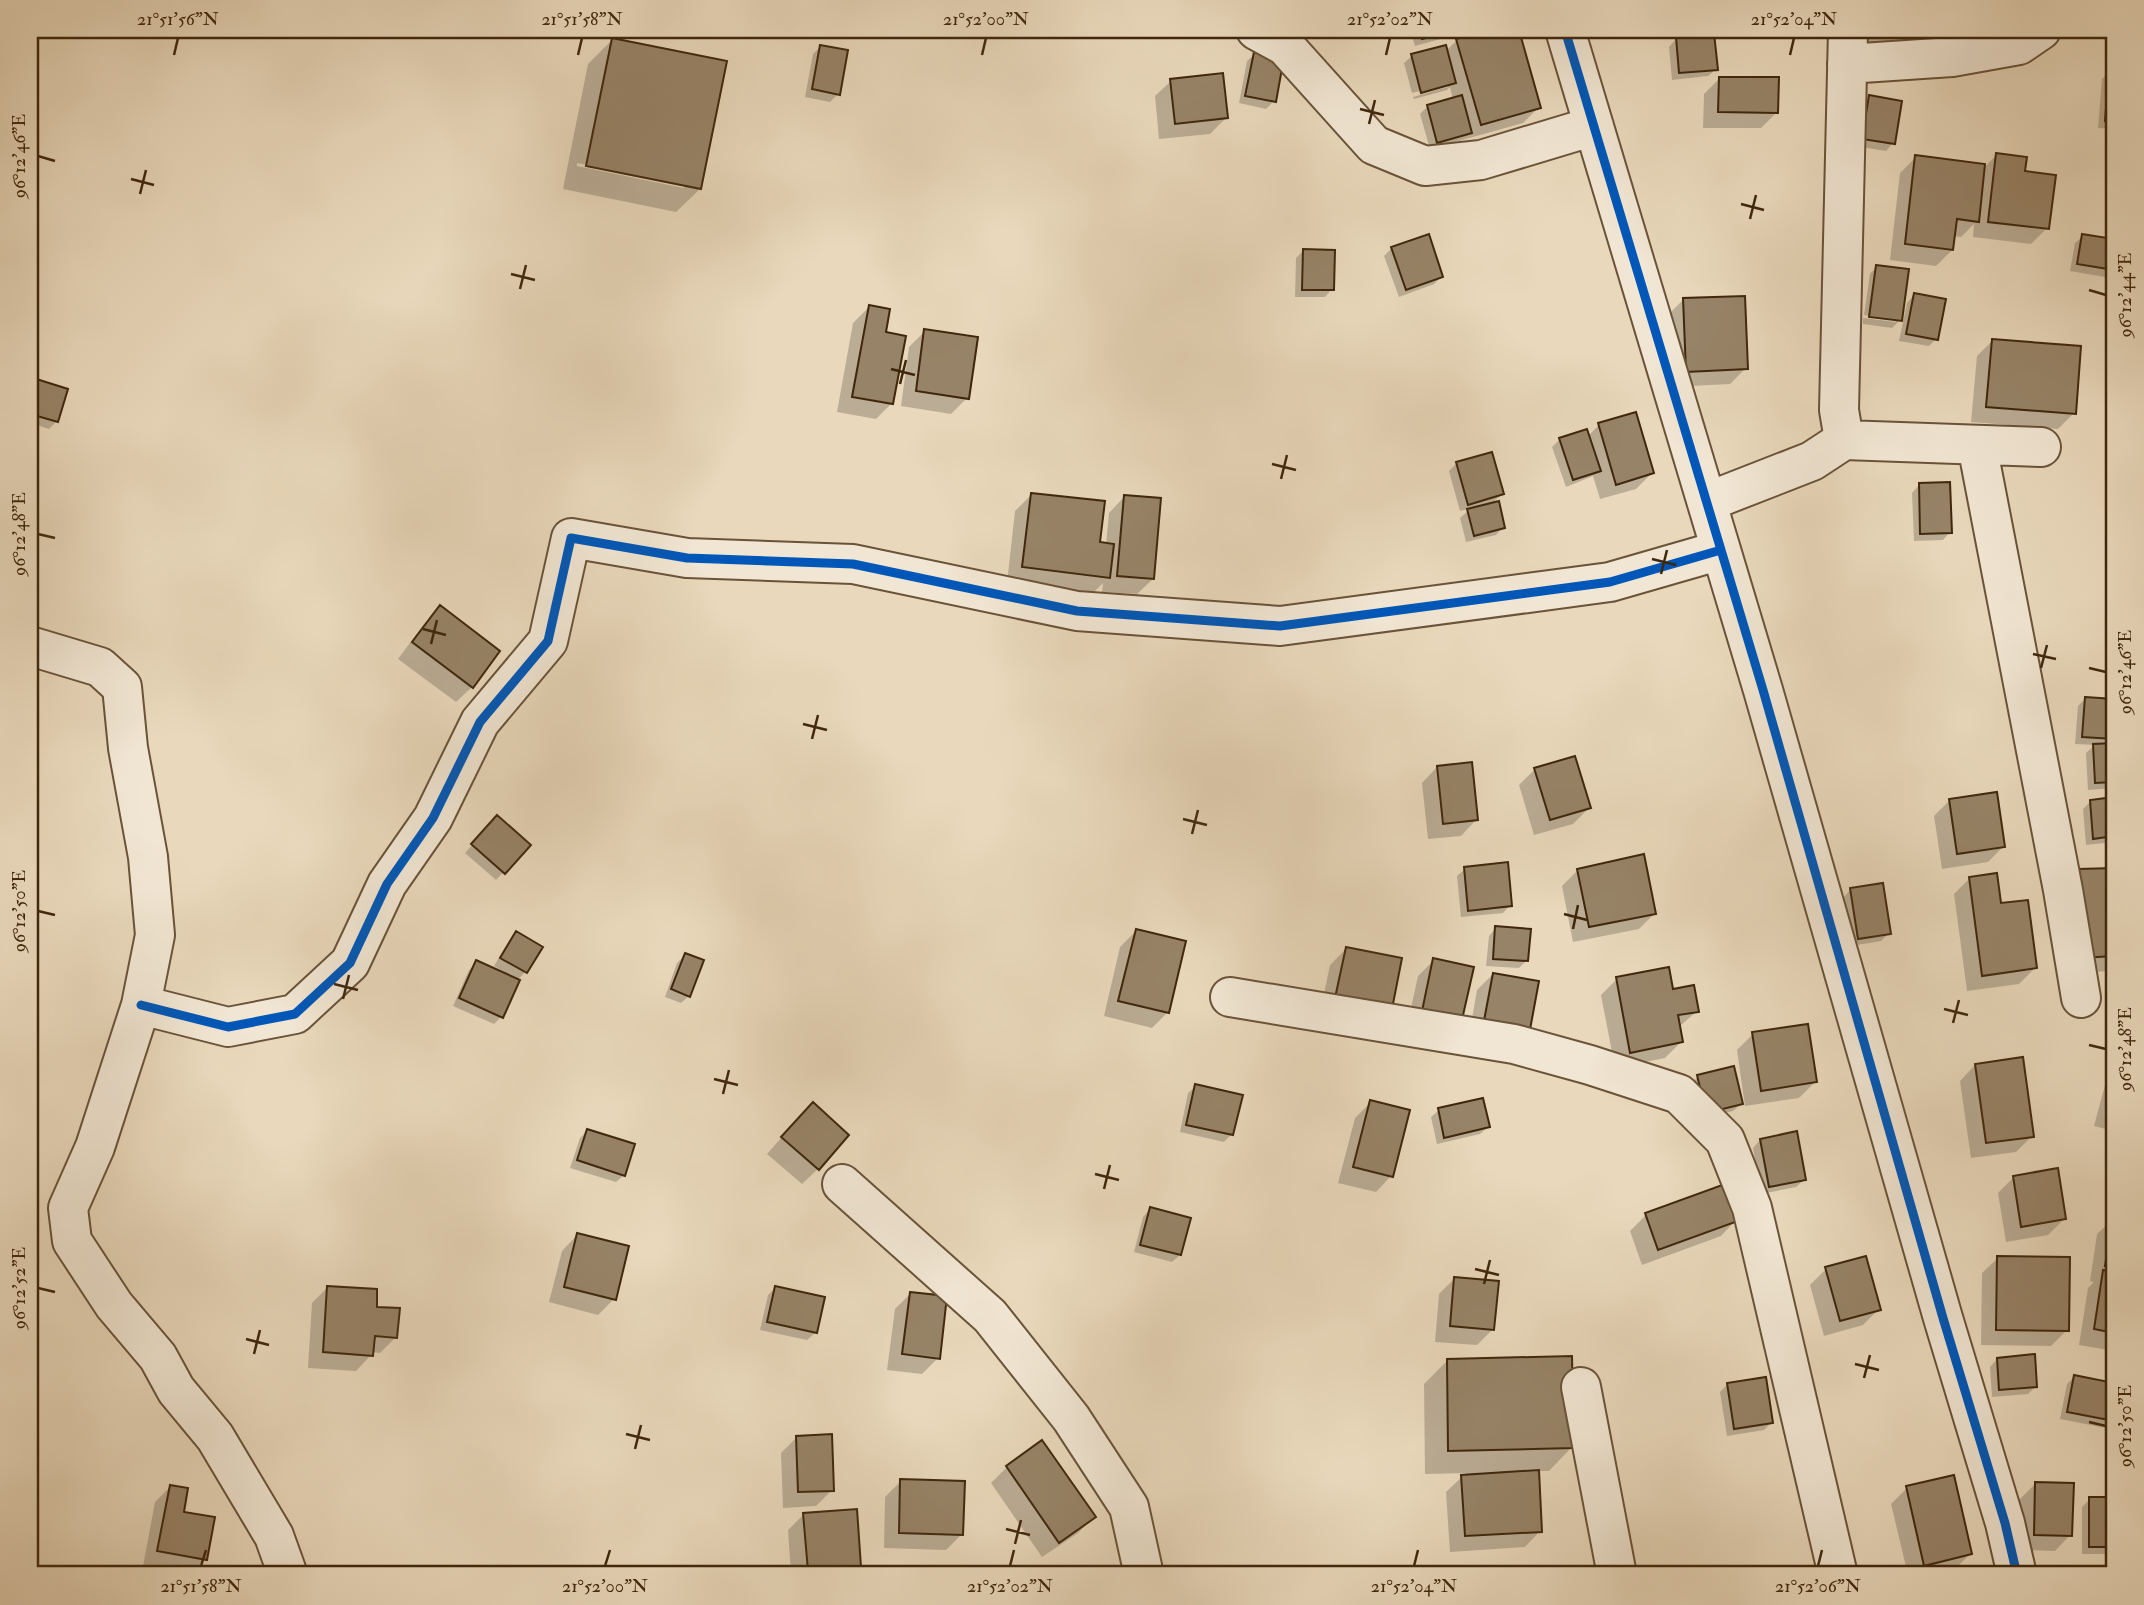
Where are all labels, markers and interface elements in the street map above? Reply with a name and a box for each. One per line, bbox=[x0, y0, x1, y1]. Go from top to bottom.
text: 21°51'56"N bbox=[137, 8, 219, 31]
text: 21°51'58"N bbox=[541, 8, 623, 31]
text: 21°52'00"N bbox=[943, 8, 1029, 31]
text: 21°52'02"N bbox=[1347, 8, 1433, 31]
text: 21°52'04"N bbox=[1751, 8, 1837, 31]
text: 96°12'46"E bbox=[8, 114, 31, 200]
text: 96°12'44"E bbox=[2114, 252, 2137, 340]
text: 96°12'48"E bbox=[8, 492, 31, 578]
text: 96°12'46"E bbox=[2114, 630, 2137, 716]
text: 96°12'50"E bbox=[8, 870, 31, 954]
text: 96°12'48"E bbox=[2114, 1007, 2137, 1093]
text: 96°12'52"E bbox=[8, 1247, 31, 1331]
text: 96°12'50"E bbox=[2114, 1385, 2137, 1469]
text: 21°51'58"N bbox=[160, 1575, 242, 1598]
text: 21°52'00"N bbox=[562, 1575, 648, 1598]
text: 21°52'02"N bbox=[967, 1575, 1053, 1598]
text: 21°52'04"N bbox=[1371, 1575, 1457, 1598]
text: 21°52'06"N bbox=[1775, 1575, 1861, 1598]

